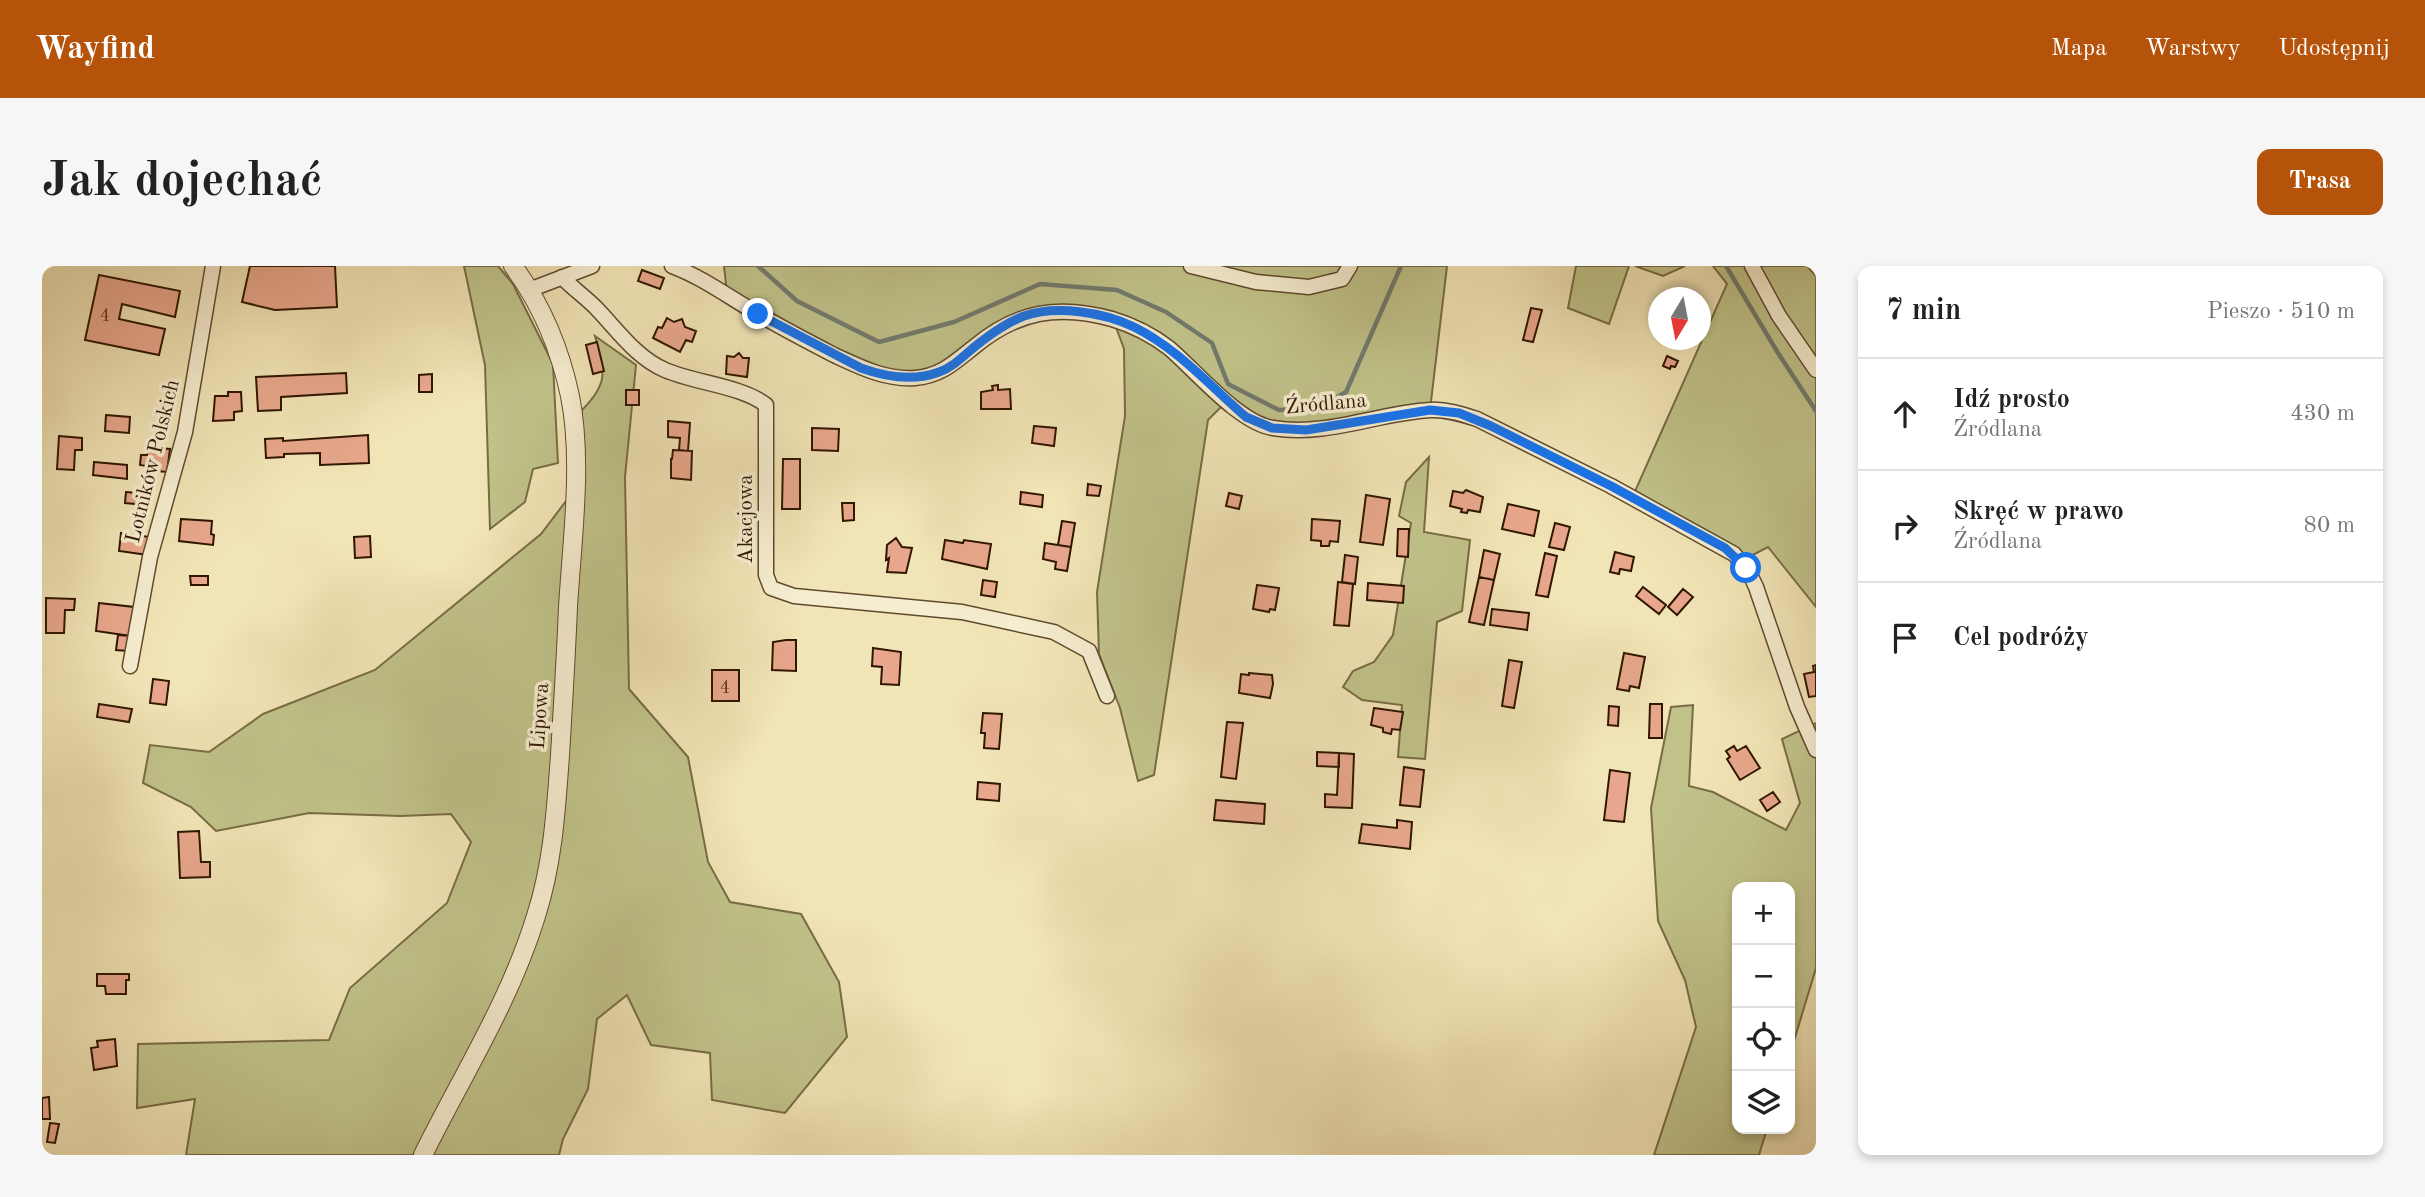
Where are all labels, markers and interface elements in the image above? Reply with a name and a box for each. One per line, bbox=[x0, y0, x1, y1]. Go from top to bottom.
text: Wayfind bbox=[35, 33, 155, 66]
text: Mapa bbox=[2051, 37, 2107, 61]
text: Warstwy bbox=[2145, 37, 2241, 61]
text: Udostępnij bbox=[2279, 37, 2390, 61]
button: Trasa bbox=[2257, 149, 2383, 215]
text: Jak dojechać bbox=[42, 158, 323, 207]
north arrow bbox=[1648, 287, 1711, 350]
text: 7 min bbox=[1886, 296, 1961, 326]
route end bbox=[742, 298, 773, 329]
text: Pieszo · 510 m bbox=[2207, 300, 2355, 323]
house number: 4 bbox=[100, 307, 110, 325]
street label: Lotników Polskich bbox=[123, 378, 184, 545]
street label: Źródlana bbox=[1284, 386, 1368, 419]
text: Idź prosto bbox=[1953, 387, 2070, 413]
icon: ahead bbox=[1886, 395, 1924, 433]
text: 430 m bbox=[2290, 402, 2355, 425]
text: Źródlana bbox=[1953, 418, 2042, 441]
street label: Akacjowa bbox=[736, 474, 757, 564]
text: Skręć w prawo bbox=[1953, 499, 2124, 525]
icon: right bbox=[1886, 507, 1924, 545]
text: 80 m bbox=[2304, 514, 2355, 537]
text: Źródlana bbox=[1953, 530, 2042, 553]
route start bbox=[1730, 552, 1761, 583]
icon: arrive bbox=[1886, 619, 1924, 657]
text: Cel podróży bbox=[1953, 625, 2089, 651]
house number: 4 bbox=[720, 679, 730, 697]
street label: Lipowa bbox=[528, 682, 553, 750]
map controls bbox=[1732, 882, 1795, 1134]
button: + bbox=[1732, 882, 1795, 945]
button: − bbox=[1732, 945, 1795, 1008]
button: locate bbox=[1732, 1008, 1795, 1071]
button: layers bbox=[1732, 1071, 1795, 1134]

